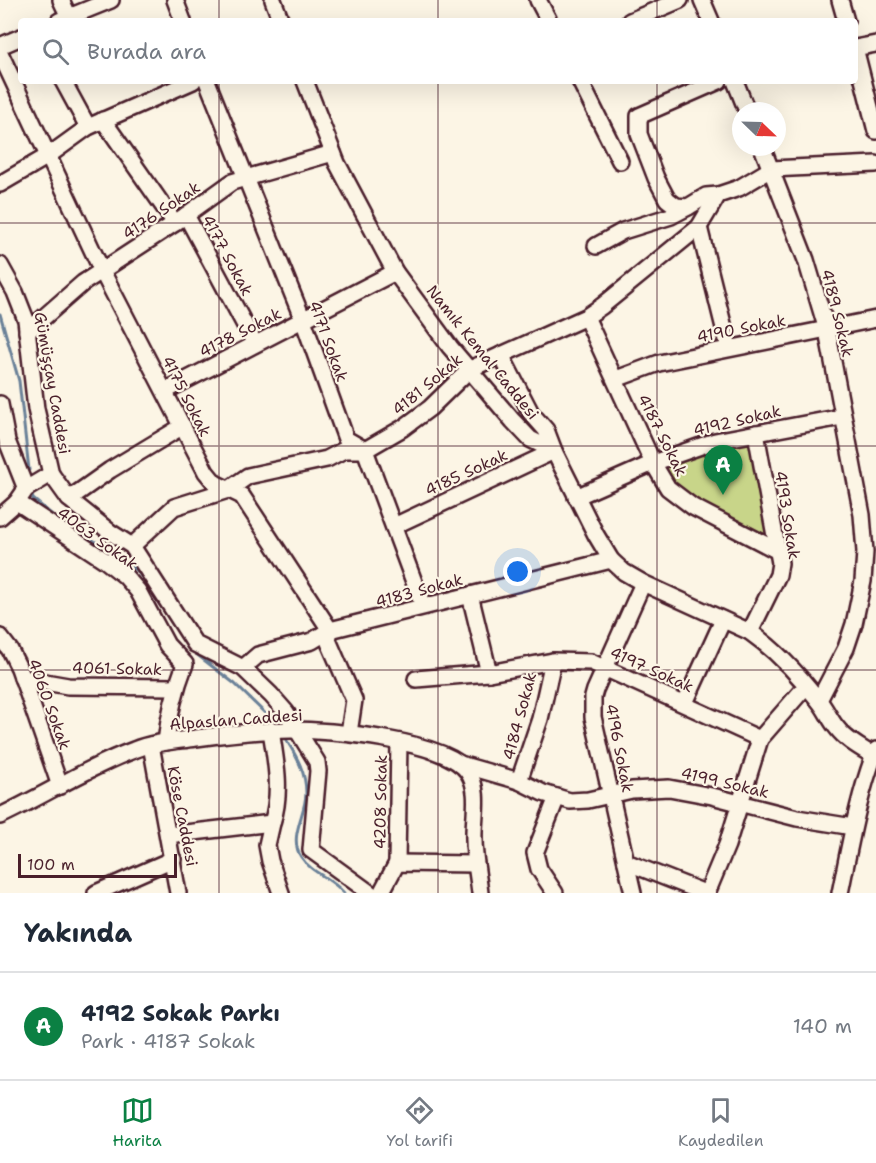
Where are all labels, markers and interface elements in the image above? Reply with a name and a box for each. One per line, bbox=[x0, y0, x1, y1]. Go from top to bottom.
search box bbox=[18, 18, 858, 84]
icon: search bbox=[39, 35, 72, 68]
text: Burada ara bbox=[87, 37, 206, 66]
north arrow bbox=[732, 102, 786, 156]
street label: 4176 Sokak bbox=[118, 177, 204, 244]
street label: 4177 Sokak bbox=[197, 211, 258, 300]
street label: 4189 Sokak bbox=[816, 267, 859, 359]
street label: Namık Kemal Caddesi bbox=[422, 281, 543, 424]
street label: 4171 Sokak bbox=[304, 298, 353, 385]
street label: 4178 Sokak bbox=[196, 303, 285, 362]
street label: Gümüşçay Caddesi bbox=[30, 310, 75, 456]
street label: 4190 Sokak bbox=[695, 310, 787, 347]
street label: 4181 Sokak bbox=[388, 349, 467, 420]
street label: 4175 Sokak bbox=[157, 352, 216, 440]
street label: 4187 Sokak bbox=[633, 390, 692, 480]
street label: 4192 Sokak bbox=[691, 400, 783, 441]
street label: 4185 Sokak bbox=[421, 444, 511, 501]
pin: A bbox=[704, 446, 742, 495]
street label: 4193 Sokak bbox=[770, 469, 805, 561]
street label: 4063 Sokak bbox=[53, 502, 142, 575]
your location bbox=[503, 557, 532, 586]
street label: 4183 Sokak bbox=[373, 569, 465, 612]
street label: 4197 Sokak bbox=[607, 642, 697, 697]
street label: 4060 Sokak bbox=[23, 656, 76, 753]
street label: 4061 Sokak bbox=[72, 657, 162, 680]
street label: 4184 Sokak bbox=[498, 670, 541, 762]
street label: 4196 Sokak bbox=[601, 702, 638, 794]
street label: Alpaslan Caddesi bbox=[169, 704, 303, 735]
street label: 4208 Sokak bbox=[369, 755, 392, 849]
street label: 4199 Sokak bbox=[679, 762, 771, 803]
street label: Köse Caddesi bbox=[162, 764, 203, 868]
scale bar bbox=[18, 851, 177, 878]
text: 100 m bbox=[27, 854, 75, 875]
text: Yakında bbox=[24, 915, 132, 950]
text: 4192 Sokak Parkı bbox=[81, 999, 280, 1028]
text: A bbox=[36, 1013, 51, 1039]
text: 140 m bbox=[793, 1013, 852, 1039]
text: Park · 4187 Sokak bbox=[81, 1028, 255, 1054]
tab: Harita bbox=[112, 1094, 162, 1151]
tab: Yol tarifi bbox=[387, 1094, 453, 1151]
tab: Kaydedilen bbox=[678, 1094, 764, 1151]

